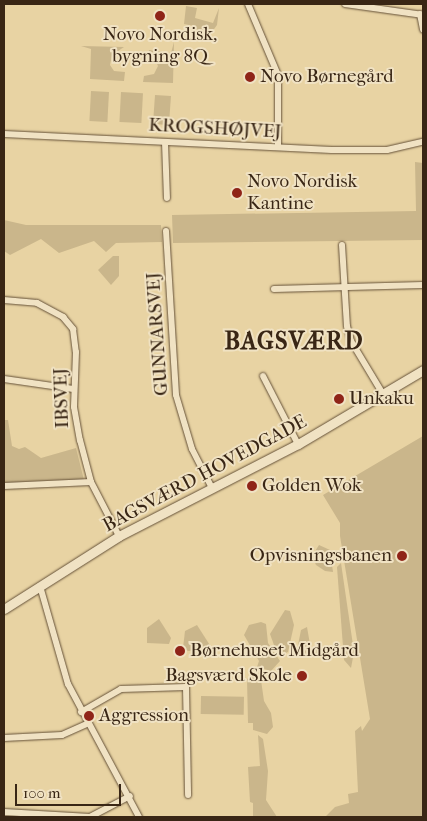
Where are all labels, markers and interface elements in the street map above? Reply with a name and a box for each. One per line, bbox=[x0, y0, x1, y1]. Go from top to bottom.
marker: Novo Nordisk, bygning 8Q bbox=[154, 10, 166, 22]
place label: Novo Nordisk, bygning 8Q bbox=[103, 24, 217, 68]
place label: Novo Børnegård bbox=[260, 66, 394, 88]
marker: Novo Børnegård bbox=[244, 71, 256, 83]
street label: KROGSHØJVEJ bbox=[148, 114, 282, 144]
place label: Novo Nordisk Kantine bbox=[247, 171, 357, 215]
marker: Novo Nordisk Kantine bbox=[231, 187, 243, 199]
street label: GUNNARSVEJ bbox=[142, 271, 174, 397]
district label: BAGSVÆRD bbox=[223, 328, 365, 356]
street label: IBSVEJ bbox=[50, 367, 74, 429]
place label: Unkaku bbox=[349, 388, 414, 410]
marker: Unkaku bbox=[333, 393, 345, 405]
street label: BAGSVÆRD HOVEDGADE bbox=[99, 411, 311, 537]
place label: Golden Wok bbox=[262, 475, 362, 497]
marker: Golden Wok bbox=[246, 480, 258, 492]
place label: Opvisningsbanen bbox=[250, 545, 392, 567]
marker: Opvisningsbanen bbox=[396, 550, 408, 562]
place label: Børnehuset Midgård bbox=[190, 640, 359, 662]
marker: Børnehuset Midgård bbox=[174, 645, 186, 657]
place label: Bagsværd Skole bbox=[165, 665, 292, 687]
marker: Bagsværd Skole bbox=[296, 670, 308, 682]
place label: Aggression bbox=[99, 705, 189, 727]
marker: Aggression bbox=[83, 710, 95, 722]
scale bar bbox=[18, 774, 124, 806]
text: 100 m bbox=[23, 784, 61, 802]

